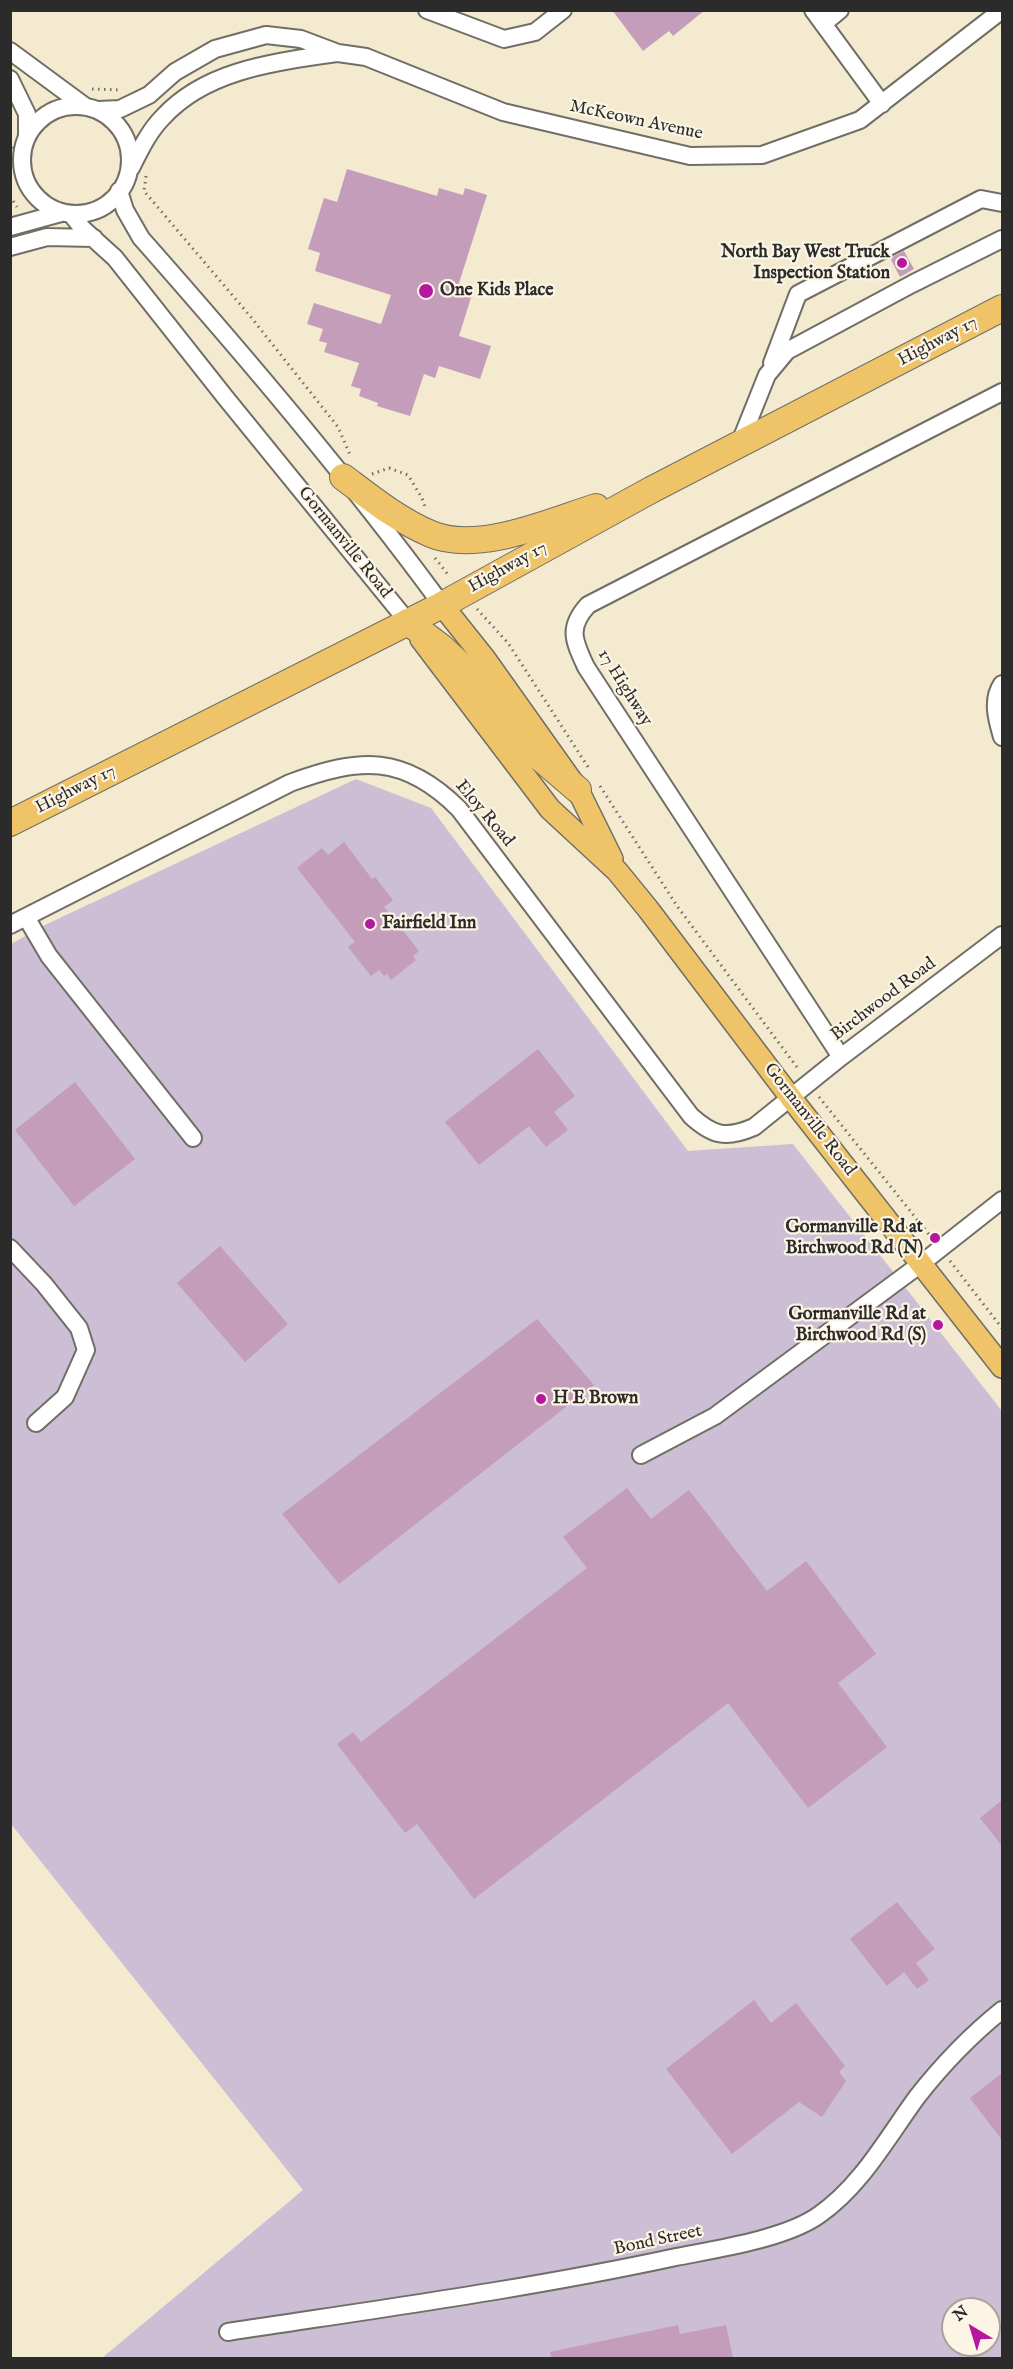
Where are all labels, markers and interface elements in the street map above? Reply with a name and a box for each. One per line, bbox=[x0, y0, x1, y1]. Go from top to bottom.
street label: McKeown Avenue bbox=[568, 96, 704, 146]
place label: North Bay West Truck Inspection Station bbox=[721, 242, 890, 284]
marker: North Bay West Truck Inspection Station bbox=[895, 256, 909, 270]
place label: One Kids Place bbox=[440, 280, 553, 302]
marker: One Kids Place bbox=[417, 282, 435, 300]
street label: Highway 17 bbox=[895, 312, 981, 372]
street label: Gormanville Road bbox=[292, 483, 396, 603]
street label: Highway 17 bbox=[465, 538, 551, 598]
street label: 17 Highway bbox=[592, 646, 656, 730]
street label: Highway 17 bbox=[32, 761, 120, 819]
street label: Eloy Road bbox=[450, 776, 518, 852]
place label: Fairfield Inn bbox=[382, 913, 476, 935]
marker: Fairfield Inn bbox=[363, 917, 377, 931]
street label: Birchwood Road bbox=[827, 954, 941, 1046]
street label: Gormanville Road bbox=[758, 1059, 860, 1181]
place label: Gormanville Rd at Birchwood Rd (N) bbox=[785, 1217, 923, 1260]
marker: Gormanville Rd at Birchwood Rd (N) bbox=[928, 1231, 942, 1245]
place label: Gormanville Rd at Birchwood Rd (S) bbox=[789, 1304, 926, 1346]
marker: Gormanville Rd at Birchwood Rd (S) bbox=[931, 1318, 945, 1332]
place label: H E Brown bbox=[553, 1388, 638, 1410]
marker: H E Brown bbox=[534, 1392, 548, 1406]
street label: Bond Street bbox=[612, 2221, 704, 2261]
north arrow bbox=[941, 2297, 1001, 2357]
text: N bbox=[950, 2302, 973, 2327]

